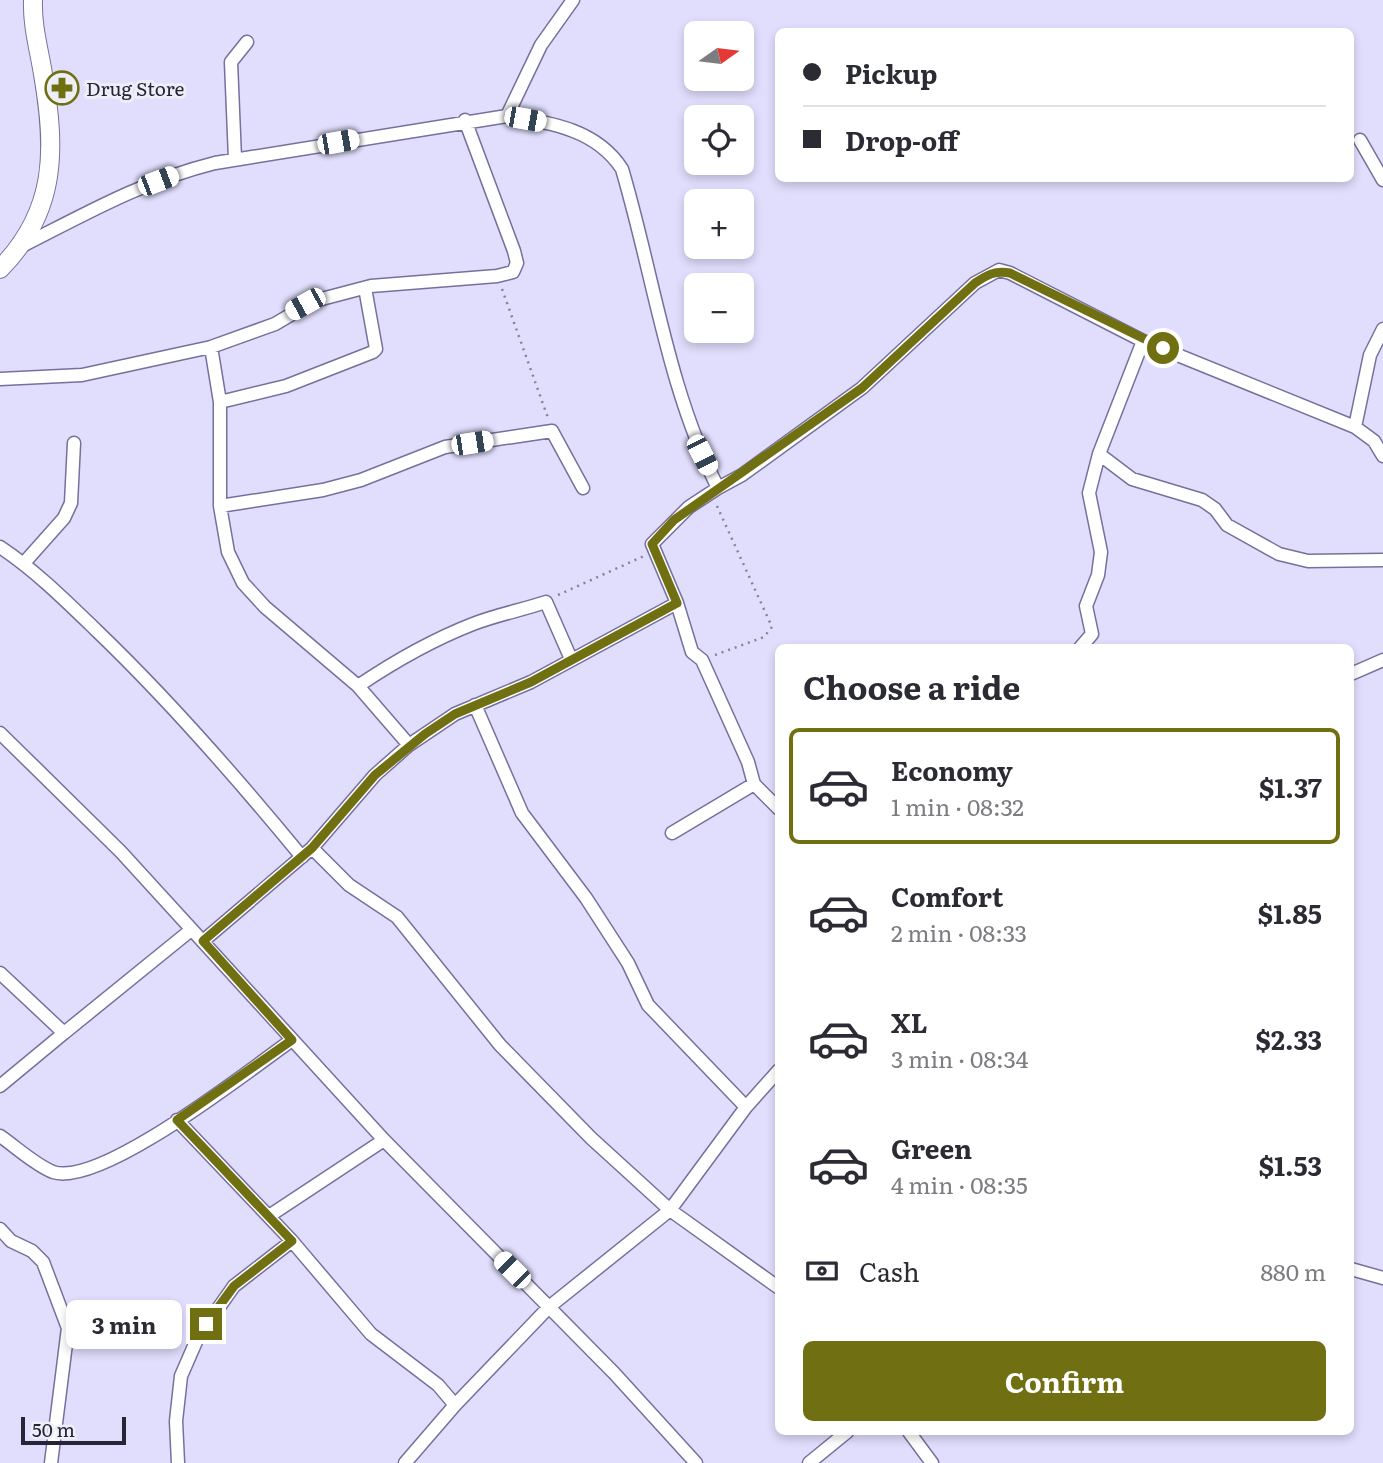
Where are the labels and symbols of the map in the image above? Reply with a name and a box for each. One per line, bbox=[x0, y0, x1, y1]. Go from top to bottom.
north arrow bbox=[684, 21, 754, 91]
pharmacy icon: Drug Store bbox=[43, 69, 81, 107]
place label: Drug Store bbox=[86, 74, 184, 102]
car bbox=[503, 105, 548, 133]
car bbox=[316, 128, 361, 156]
car bbox=[135, 164, 182, 198]
car bbox=[282, 285, 329, 323]
route start bbox=[1147, 332, 1179, 364]
car bbox=[450, 429, 495, 457]
car bbox=[684, 432, 721, 478]
car bbox=[490, 1248, 535, 1292]
callout: 3 min bbox=[66, 1300, 182, 1348]
route end bbox=[190, 1308, 222, 1340]
scale bar bbox=[21, 1414, 126, 1446]

